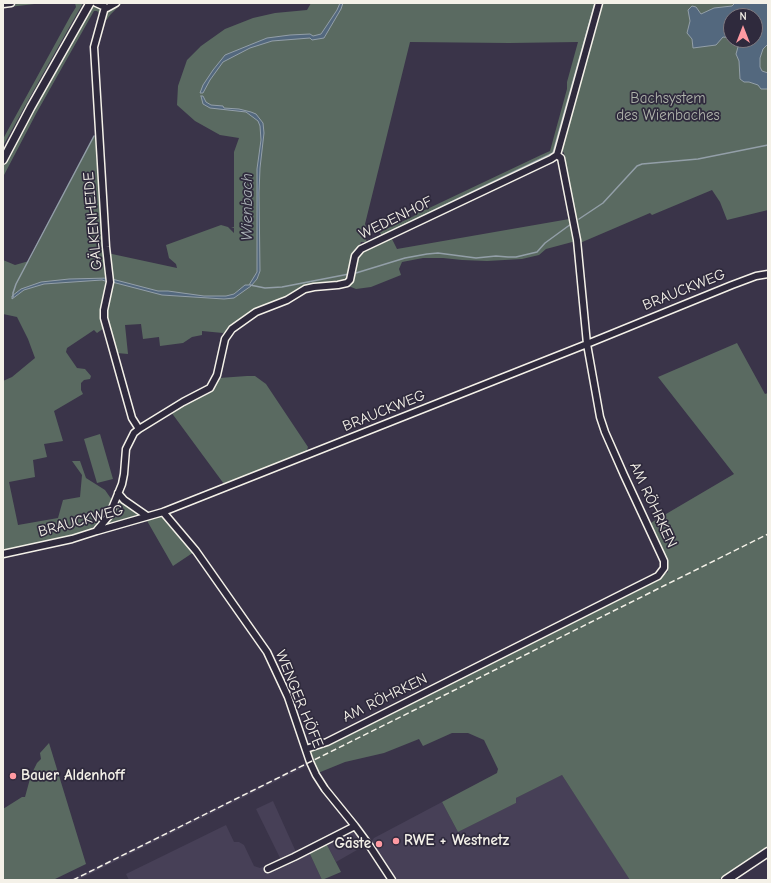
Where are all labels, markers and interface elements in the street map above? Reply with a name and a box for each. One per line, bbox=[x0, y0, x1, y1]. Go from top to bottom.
north arrow bbox=[723, 8, 763, 48]
text: N bbox=[739, 10, 747, 23]
park label: Bachsystem des Wienbaches bbox=[616, 90, 720, 125]
street label: GÄLKENHEIDE bbox=[80, 171, 106, 271]
water label: Wienbach bbox=[237, 173, 257, 241]
street label: WEDENHOF bbox=[356, 192, 436, 244]
street label: BRAUCKWEG bbox=[640, 265, 728, 315]
street label: BRAUCKWEG bbox=[340, 386, 428, 436]
street label: AM RÖHRKEN bbox=[625, 460, 681, 550]
street label: BRAUCKWEG bbox=[36, 501, 126, 541]
street label: WENGER HÖFE bbox=[271, 647, 327, 751]
street label: AM RÖHRKEN bbox=[340, 670, 430, 726]
place label: Bauer Aldenhoff bbox=[21, 767, 125, 785]
marker: Bauer Aldenhoff bbox=[8, 771, 18, 781]
place label: RWE + Westnetz bbox=[404, 832, 509, 850]
place label: Gäste bbox=[334, 835, 371, 853]
marker: RWE + Westnetz bbox=[391, 836, 401, 846]
marker: Gäste bbox=[374, 839, 384, 849]

